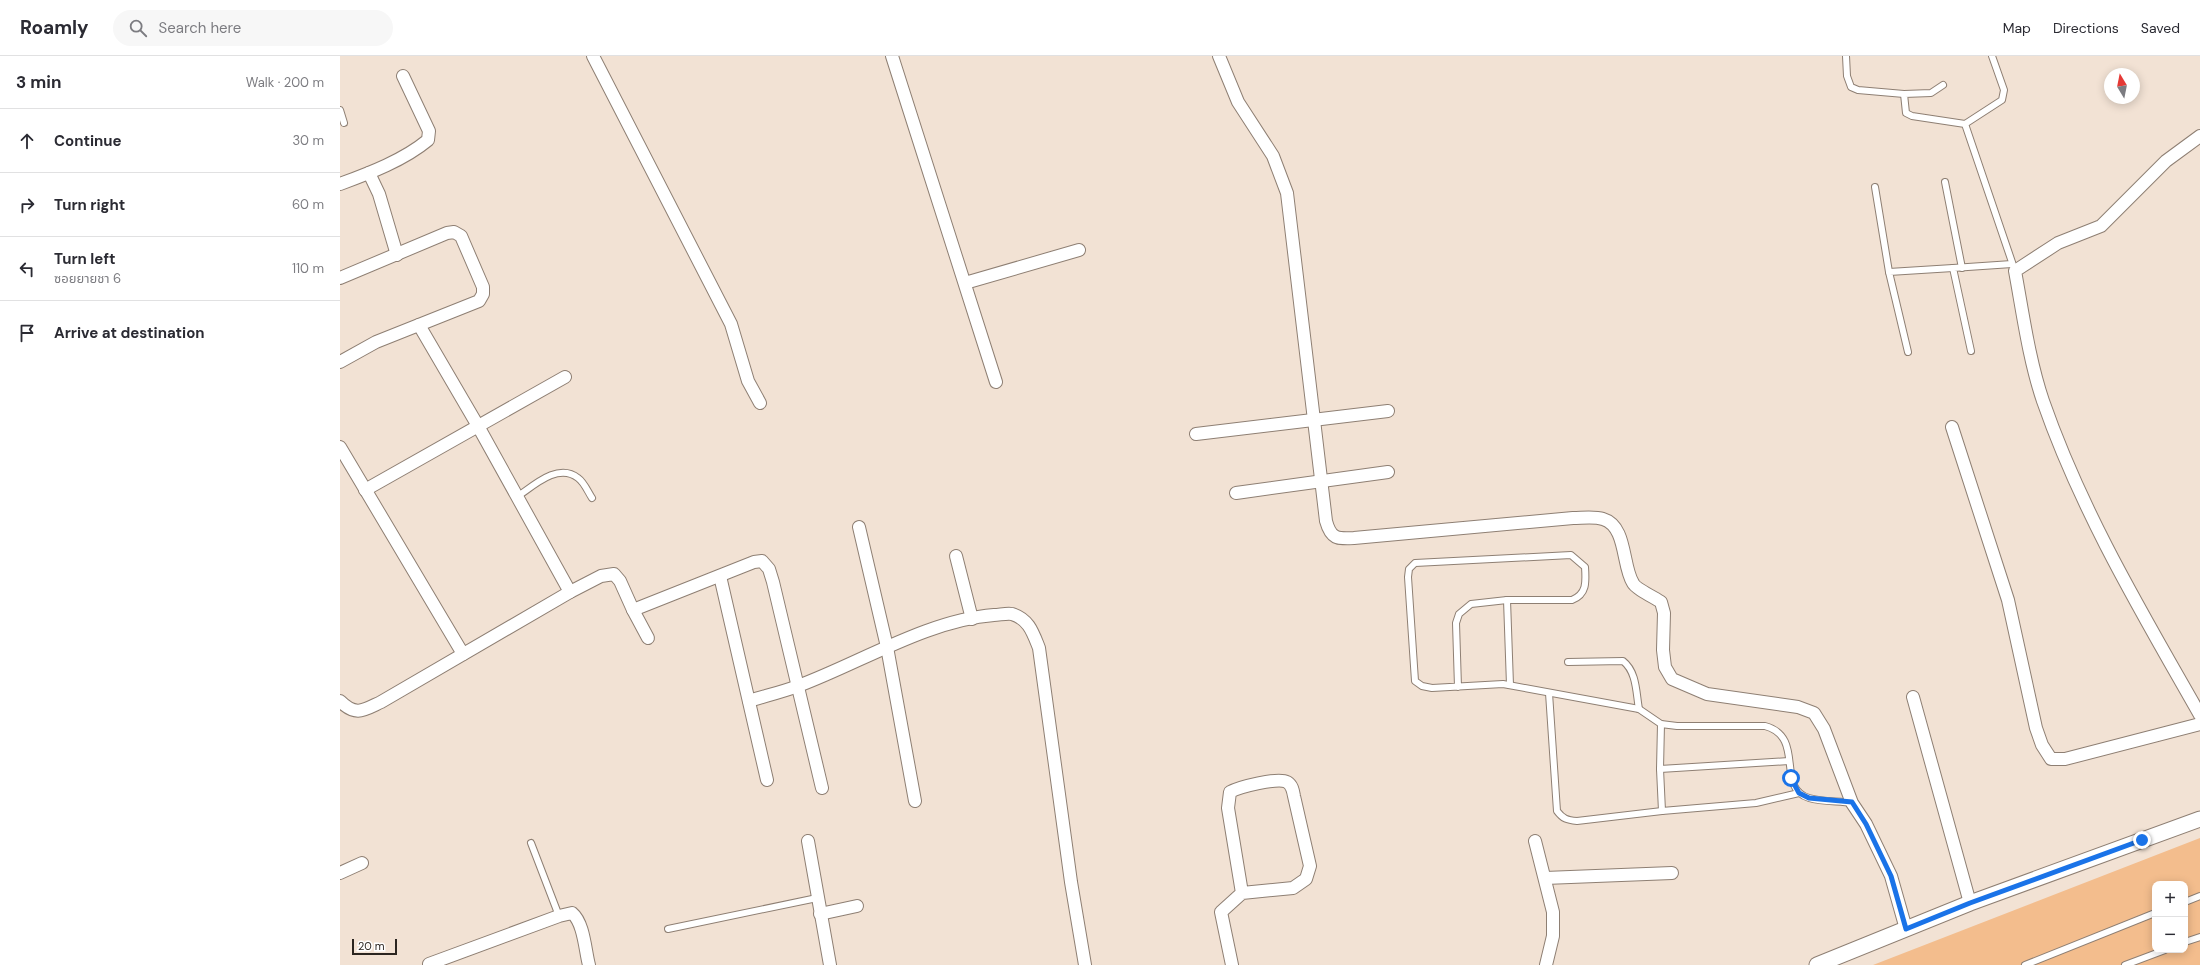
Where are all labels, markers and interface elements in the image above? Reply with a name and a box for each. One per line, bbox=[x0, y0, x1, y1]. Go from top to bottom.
search box bbox=[113, 10, 393, 46]
text: Roamly bbox=[20, 15, 89, 40]
icon: search bbox=[127, 17, 149, 39]
text: Search here bbox=[159, 18, 241, 38]
text: Map bbox=[2003, 19, 2031, 37]
text: Directions bbox=[2053, 19, 2119, 37]
text: Saved bbox=[2141, 19, 2180, 37]
north arrow bbox=[2104, 68, 2140, 104]
text: 3 min bbox=[16, 71, 61, 93]
text: Walk · 200 m bbox=[246, 74, 324, 91]
icon: ahead bbox=[16, 130, 38, 152]
text: Continue bbox=[54, 131, 122, 151]
text: 30 m bbox=[292, 132, 324, 149]
icon: right bbox=[16, 194, 38, 216]
text: Turn right bbox=[54, 195, 125, 215]
text: 60 m bbox=[292, 196, 324, 213]
text: Turn left bbox=[54, 249, 115, 269]
icon: left bbox=[16, 258, 38, 280]
text: 110 m bbox=[292, 260, 324, 277]
text: ซอยยายชา 6 bbox=[54, 270, 121, 287]
icon: arrive bbox=[16, 322, 38, 344]
text: Arrive at destination bbox=[54, 323, 205, 343]
route start bbox=[1782, 769, 1800, 787]
route end bbox=[2133, 831, 2151, 849]
map controls bbox=[2152, 881, 2188, 953]
button: + bbox=[2152, 881, 2188, 917]
button: − bbox=[2152, 917, 2188, 953]
scale bar bbox=[352, 937, 397, 956]
text: 20 m bbox=[358, 939, 384, 953]

